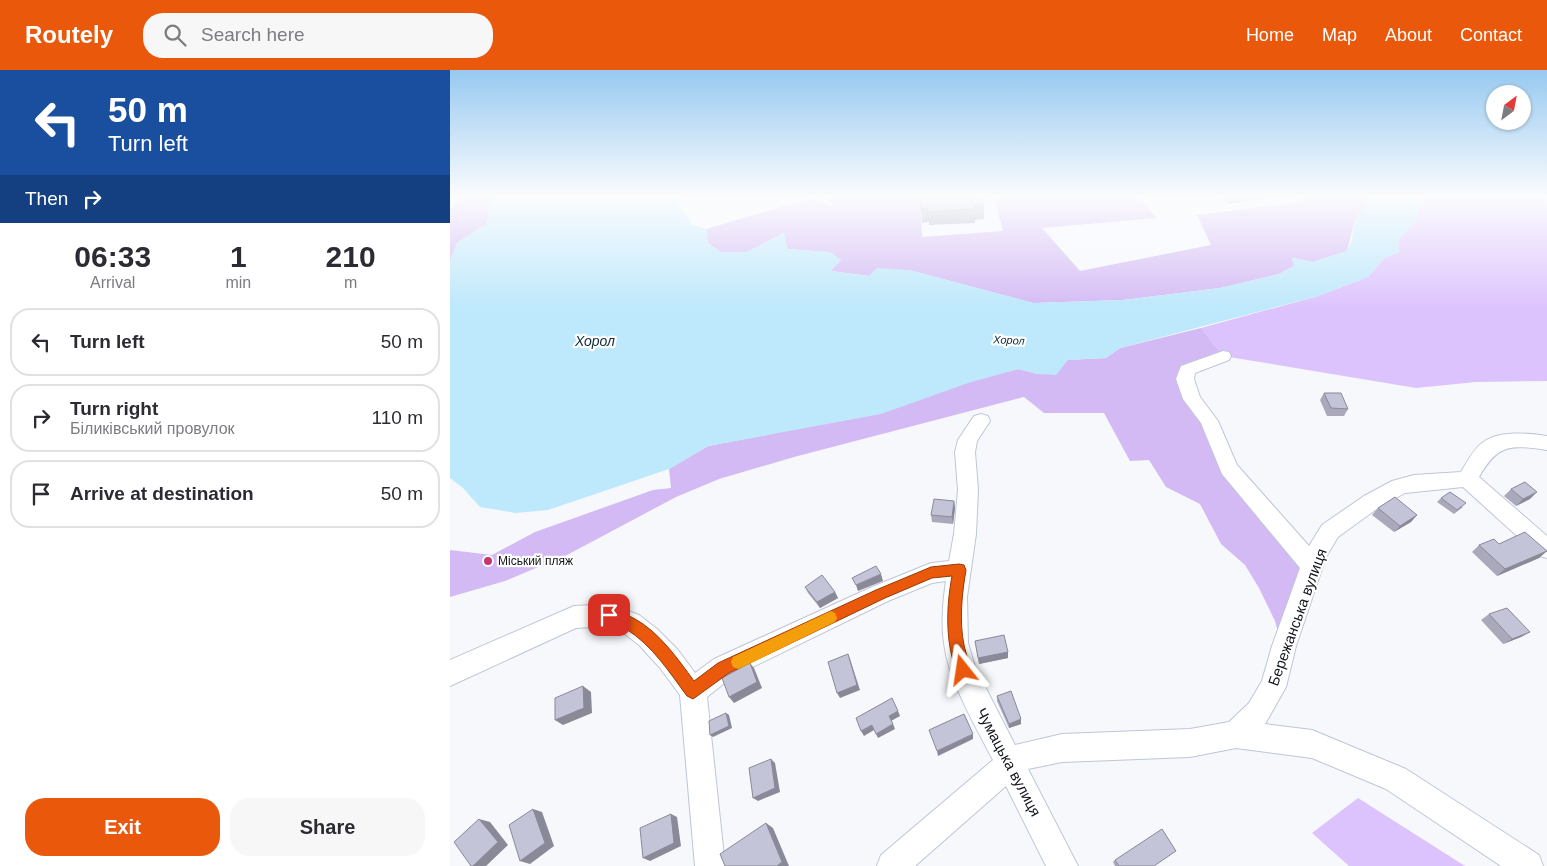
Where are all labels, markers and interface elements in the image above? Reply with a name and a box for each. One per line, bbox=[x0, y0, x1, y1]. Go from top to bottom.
search box bbox=[143, 13, 493, 58]
text: Routely bbox=[25, 21, 113, 48]
icon: search bbox=[161, 21, 189, 49]
text: Search here bbox=[201, 24, 305, 45]
text: Home bbox=[1246, 25, 1294, 45]
text: Map bbox=[1322, 25, 1357, 45]
text: About bbox=[1385, 25, 1432, 45]
text: Contact bbox=[1460, 25, 1522, 45]
north arrow bbox=[1486, 85, 1531, 130]
map controls bbox=[1486, 85, 1531, 130]
icon: left bbox=[25, 90, 90, 155]
text: 50 m bbox=[108, 90, 188, 129]
text: Turn left bbox=[108, 131, 188, 156]
icon: right bbox=[78, 185, 106, 213]
text: Then bbox=[25, 188, 68, 209]
text: 06:33 bbox=[74, 240, 151, 273]
text: 1 bbox=[230, 240, 247, 273]
text: 210 bbox=[326, 240, 376, 273]
text: Arrival bbox=[90, 274, 135, 291]
text: min bbox=[225, 274, 251, 291]
text: m bbox=[344, 274, 357, 291]
icon: left bbox=[27, 328, 55, 356]
text: Turn left bbox=[70, 331, 145, 352]
text: 50 m bbox=[381, 331, 423, 352]
water label: Хорол bbox=[574, 333, 615, 349]
water label: Хорол bbox=[992, 333, 1025, 347]
text: Turn right bbox=[70, 398, 158, 419]
icon: right bbox=[27, 404, 55, 432]
text: 110 m bbox=[372, 407, 423, 428]
text: Біликівський провулок bbox=[70, 420, 235, 437]
icon: arrive bbox=[27, 480, 55, 508]
text: Arrive at destination bbox=[70, 483, 254, 504]
text: 50 m bbox=[381, 483, 423, 504]
street label: Бережанська вулиця bbox=[1264, 546, 1330, 688]
place label: Міський пляж bbox=[498, 554, 573, 568]
marker: Міський пляж bbox=[482, 555, 494, 567]
pin bbox=[588, 594, 630, 636]
icon: arrive bbox=[595, 601, 623, 629]
position arrow bbox=[936, 643, 988, 695]
street label: Чумацька вулиця bbox=[973, 705, 1045, 819]
button: Exit bbox=[25, 798, 220, 856]
button: Share bbox=[230, 798, 425, 856]

